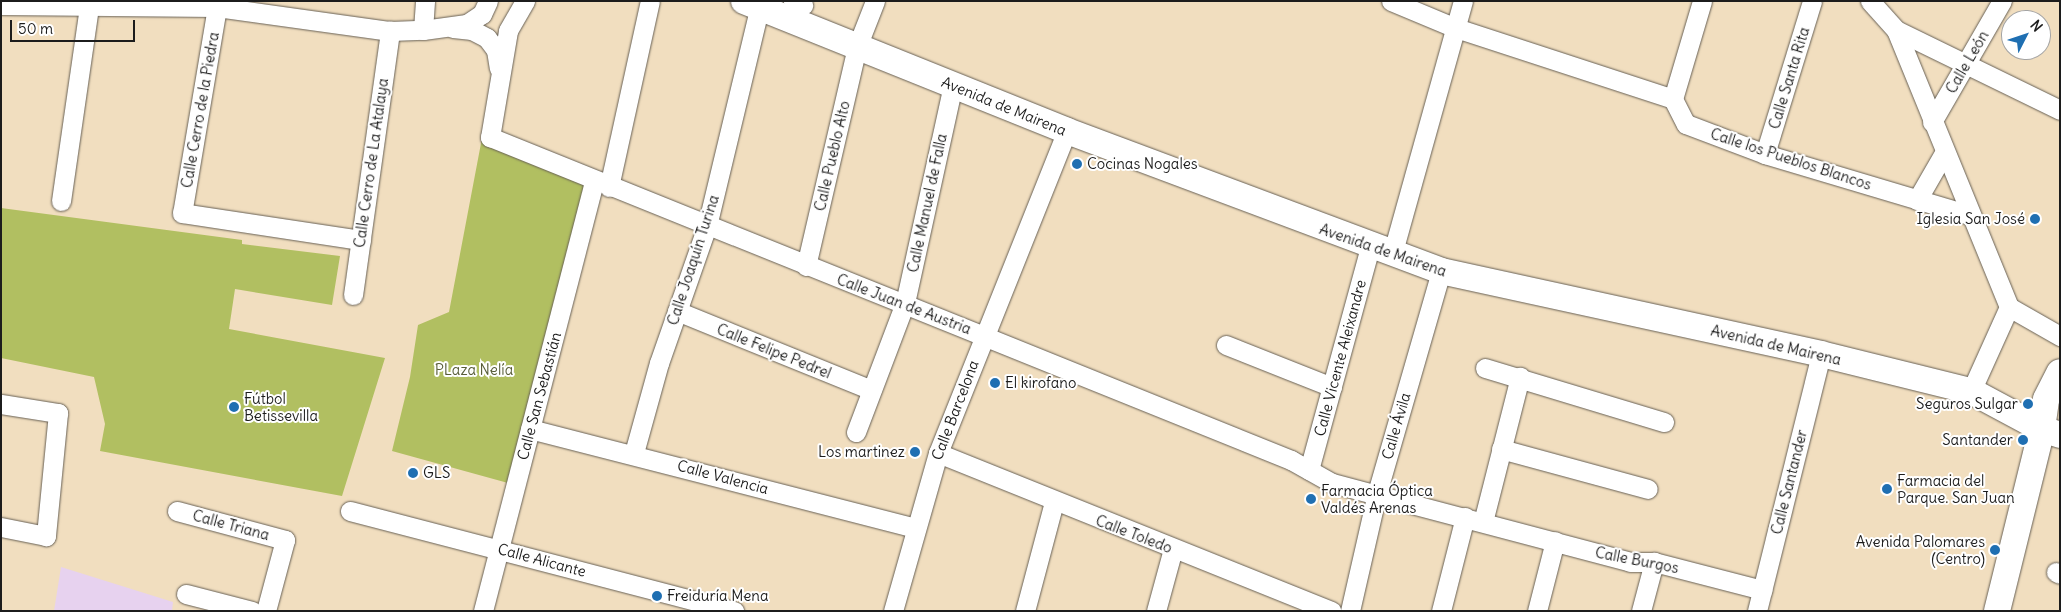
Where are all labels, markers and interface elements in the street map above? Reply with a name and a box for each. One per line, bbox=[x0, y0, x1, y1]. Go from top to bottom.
scale bar bbox=[12, 10, 138, 42]
north arrow bbox=[2001, 10, 2051, 60]
text: N bbox=[2027, 16, 2047, 35]
text: 50 m bbox=[18, 19, 53, 38]
street label: Calle Santa Rita bbox=[1765, 25, 1813, 131]
street label: Calle León bbox=[1942, 27, 1992, 97]
street label: Calle Cerro de la Piedra bbox=[177, 31, 223, 189]
street label: Avenida de Mairena bbox=[939, 73, 1069, 139]
street label: Calle Cerro de La Atalaya bbox=[350, 77, 392, 249]
street label: Calle Pueblo Alto bbox=[811, 99, 853, 213]
street label: Calle los Pueblos Blancos bbox=[1708, 124, 1874, 194]
street label: Calle Manuel de Falla bbox=[903, 132, 951, 274]
place label: Cocinas Nogales bbox=[1087, 155, 1198, 173]
marker: Cocinas Nogales bbox=[1071, 158, 1083, 170]
street label: Calle Joaquín Turina bbox=[663, 192, 723, 328]
place label: Iglesia San José bbox=[1917, 210, 2025, 228]
marker: Iglesia San José bbox=[2029, 213, 2041, 225]
street label: Avenida de Mairena bbox=[1317, 220, 1449, 280]
street label: Calle Juan de Austria bbox=[834, 270, 974, 338]
street label: Calle Vicente Aleixandre bbox=[1310, 278, 1370, 438]
street label: Calle Felipe Pedrel bbox=[714, 320, 834, 382]
street label: Avenida de Mairena bbox=[1709, 321, 1843, 369]
street label: Calle San Sebastián bbox=[513, 330, 565, 462]
street label: Calle Barcelona bbox=[928, 358, 982, 462]
park label: PLaza Nelía bbox=[435, 361, 513, 379]
place label: El kirofano bbox=[1005, 374, 1076, 392]
marker: El kirofano bbox=[989, 377, 1001, 389]
place label: Fútbol Betissevilla bbox=[244, 389, 318, 424]
street label: Calle Ávila bbox=[1378, 390, 1414, 462]
place label: Seguros Sulgar bbox=[1916, 395, 2018, 413]
marker: Seguros Sulgar bbox=[2022, 398, 2034, 410]
marker: Fútbol Betissevilla bbox=[228, 401, 240, 413]
street label: Calle Santander bbox=[1767, 428, 1811, 536]
place label: Santander bbox=[1942, 431, 2013, 449]
marker: Santander bbox=[2017, 434, 2029, 446]
place label: Los martinez bbox=[818, 443, 905, 461]
marker: Los martinez bbox=[909, 446, 921, 458]
street label: Calle Valencia bbox=[675, 456, 771, 498]
place label: GLS bbox=[423, 464, 450, 482]
marker: GLS bbox=[407, 467, 419, 479]
place label: Farmacia del Parque. San Juan bbox=[1897, 471, 2015, 506]
place label: Farmacia Óptica Valdés Arenas bbox=[1321, 481, 1433, 516]
marker: Farmacia del Parque. San Juan bbox=[1881, 483, 1893, 495]
marker: Farmacia Óptica Valdés Arenas bbox=[1305, 493, 1317, 505]
street label: Calle Triana bbox=[191, 506, 271, 544]
street label: Calle Toledo bbox=[1093, 511, 1175, 557]
place label: Avenida Palomares (Centro) bbox=[1856, 532, 1985, 567]
street label: Calle Alicante bbox=[496, 540, 588, 580]
street label: Calle Burgos bbox=[1594, 543, 1680, 577]
marker: Avenida Palomares (Centro) bbox=[1989, 544, 2001, 556]
place label: Freiduría Mena bbox=[667, 587, 769, 605]
marker: Freiduría Mena bbox=[651, 590, 663, 602]

